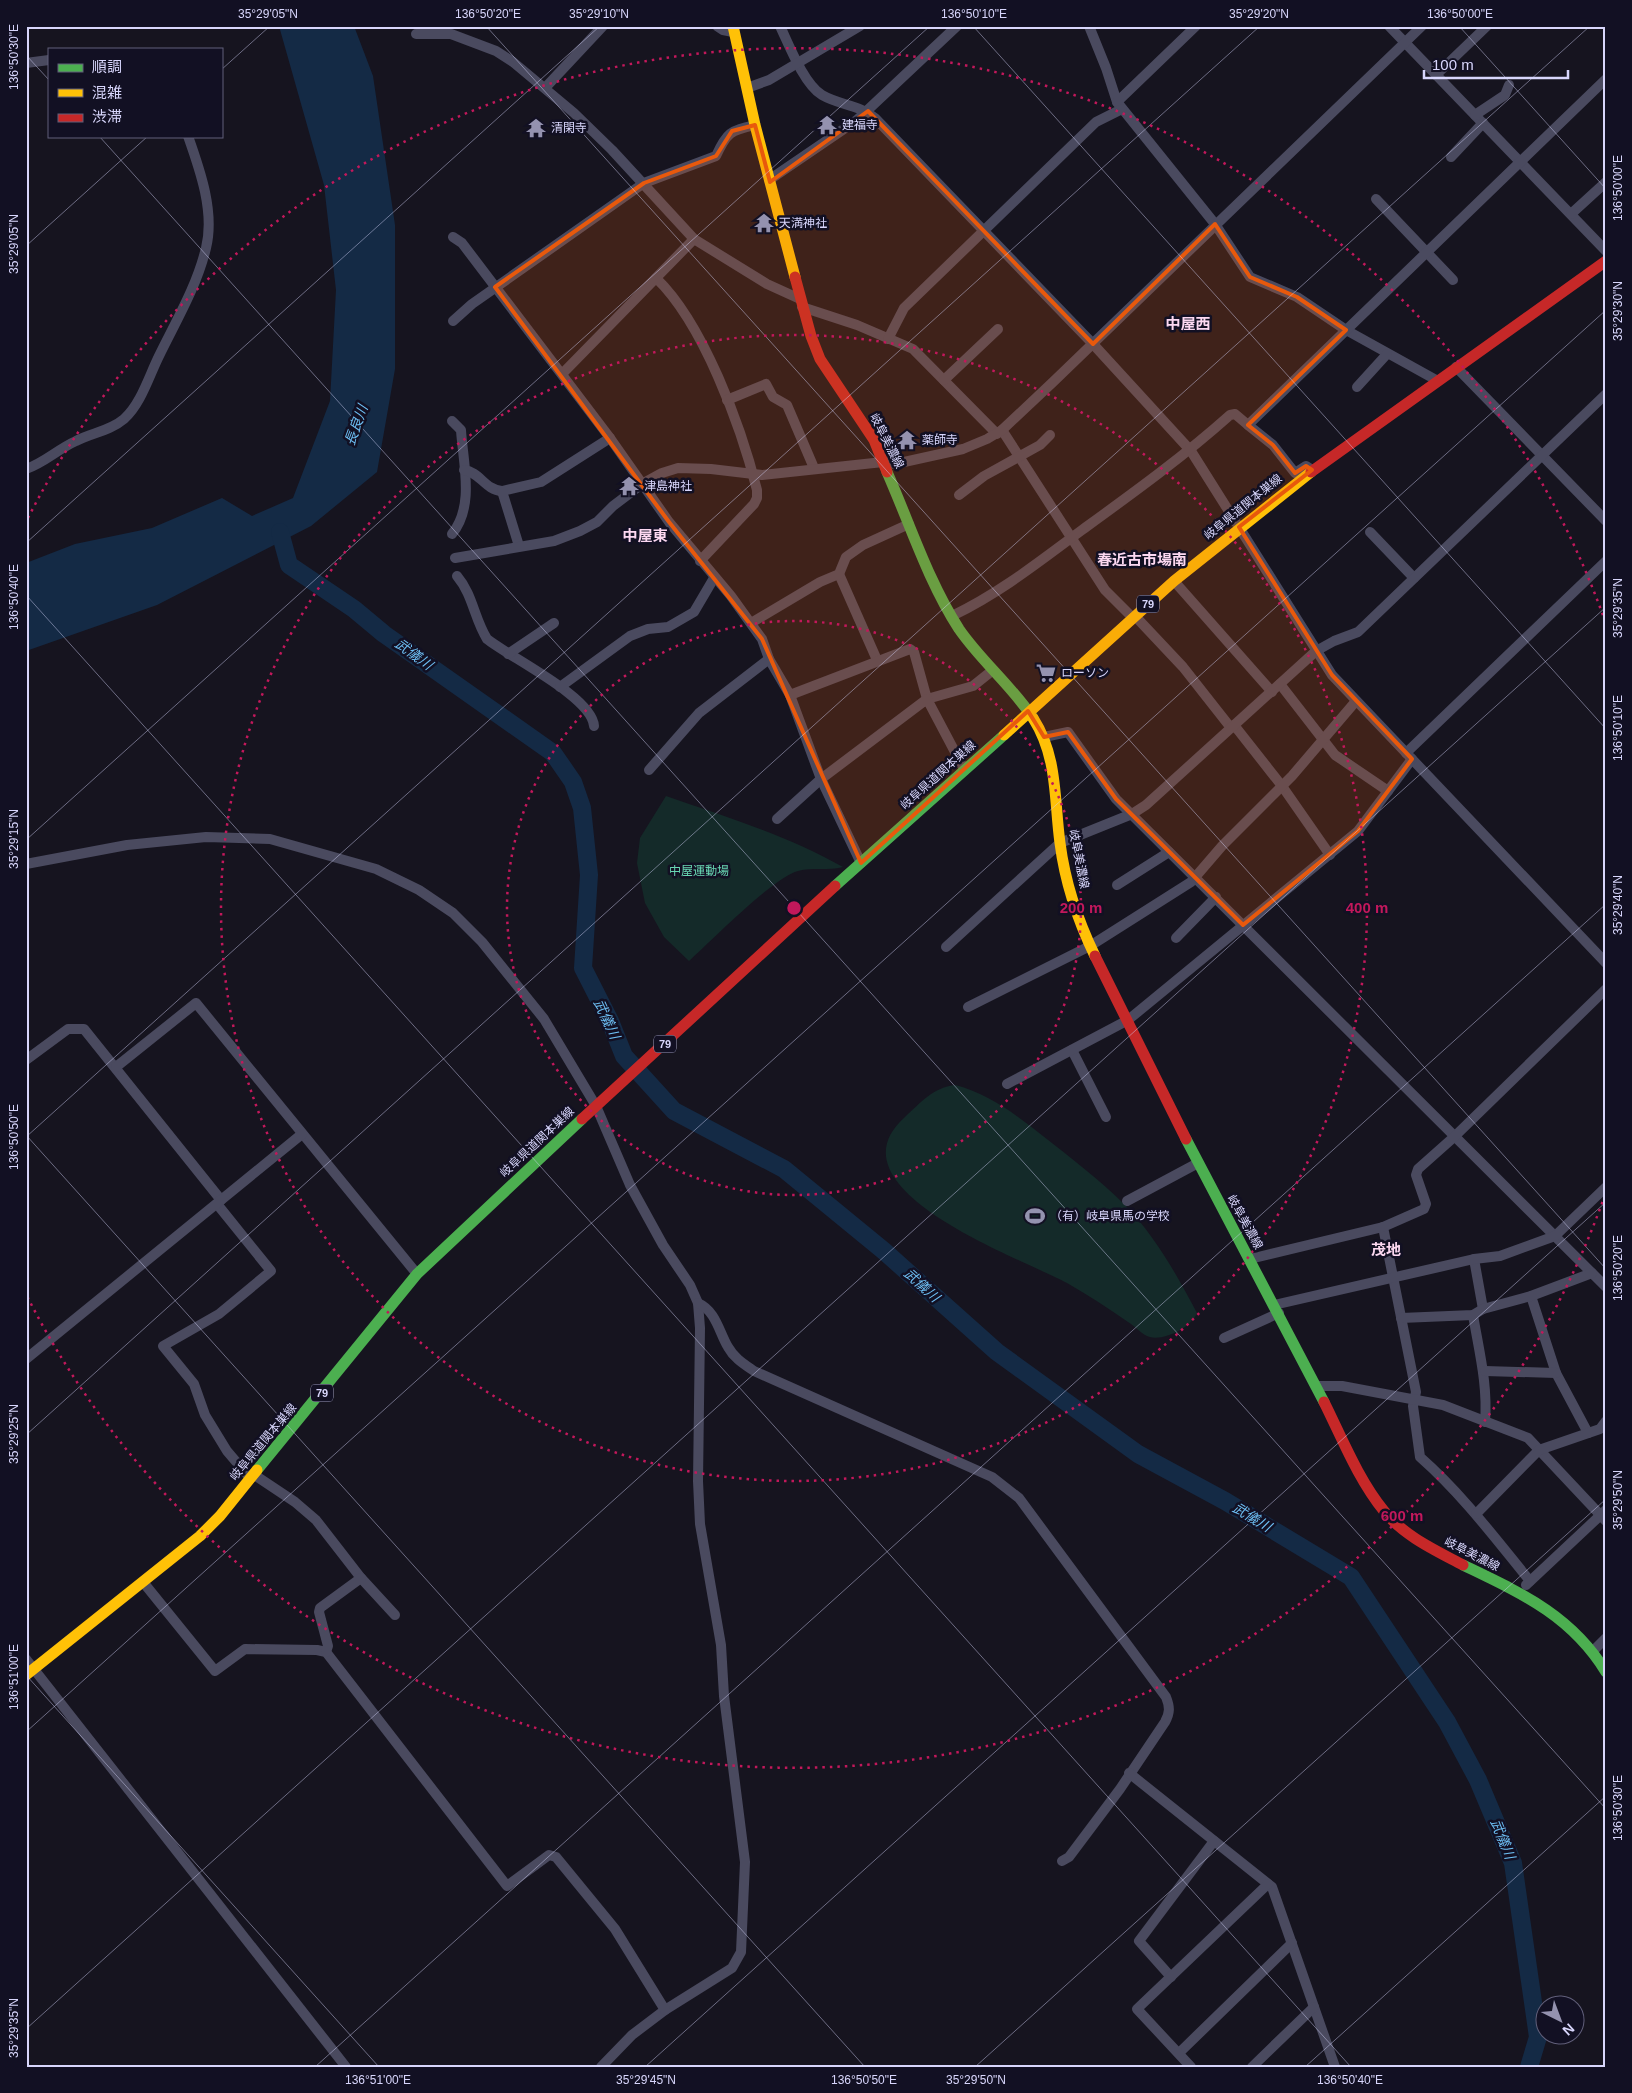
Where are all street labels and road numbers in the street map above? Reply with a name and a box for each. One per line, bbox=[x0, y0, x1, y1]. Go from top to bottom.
street label: 岐阜美濃線 bbox=[867, 411, 907, 471]
street label: 岐阜県道関本巣線 bbox=[1201, 471, 1285, 543]
road number: 79 bbox=[1137, 596, 1159, 612]
street label: 岐阜県道関本巣線 bbox=[898, 738, 978, 812]
street label: 岐阜美濃線 bbox=[1066, 828, 1092, 890]
road number: 79 bbox=[654, 1036, 676, 1052]
street label: 岐阜県道関本巣線 bbox=[497, 1104, 577, 1180]
street label: 岐阜美濃線 bbox=[1224, 1192, 1266, 1252]
road number: 79 bbox=[311, 1385, 333, 1402]
street label: 岐阜県道関本巣線 bbox=[227, 1401, 299, 1483]
street label: 岐阜美濃線 bbox=[1442, 1534, 1502, 1574]

